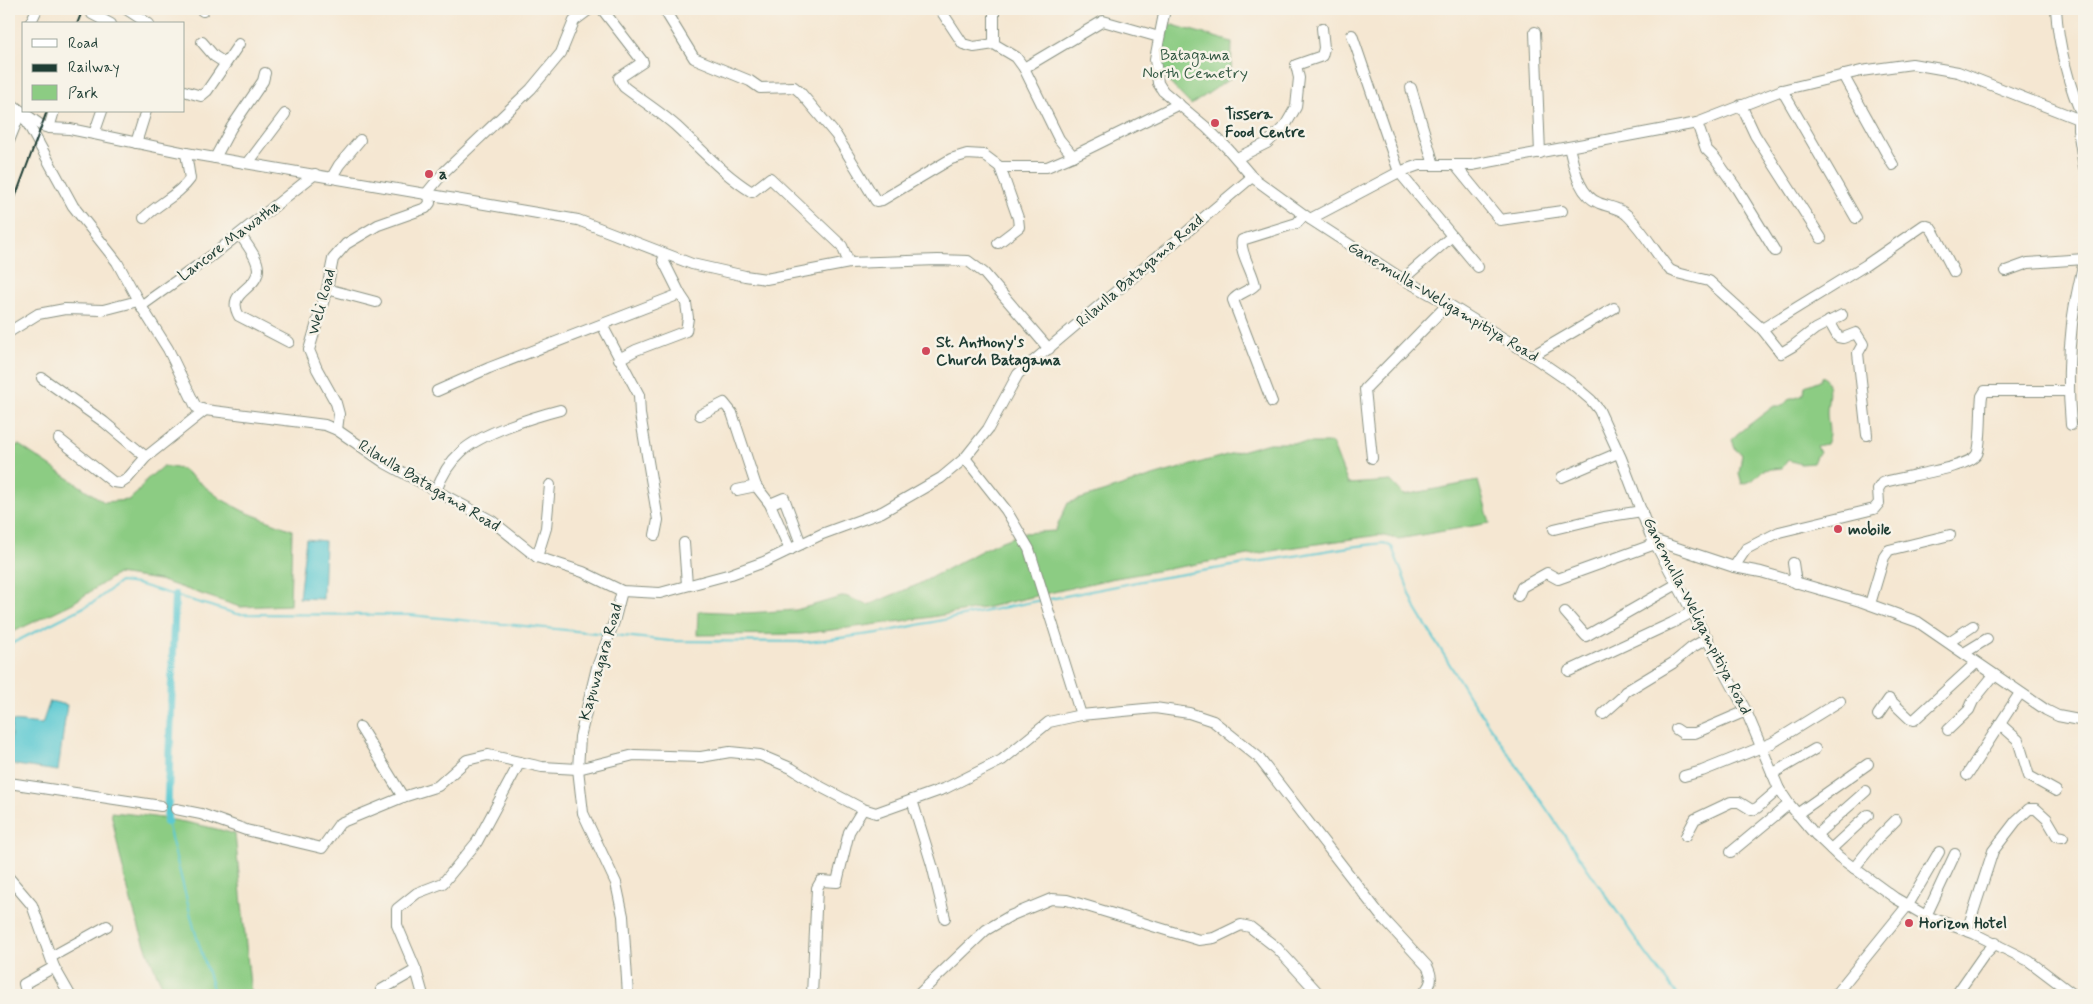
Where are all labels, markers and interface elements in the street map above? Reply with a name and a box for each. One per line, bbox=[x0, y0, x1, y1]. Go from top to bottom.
legend bbox=[22, 22, 185, 112]
text: Road bbox=[68, 34, 98, 54]
park label: Batagama North Cemetry bbox=[1142, 45, 1248, 84]
text: Railway bbox=[68, 58, 120, 78]
text: Park bbox=[68, 84, 98, 104]
place label: Tissera Food Centre bbox=[1225, 104, 1305, 143]
marker: Tissera Food Centre bbox=[1209, 117, 1221, 129]
place label: a bbox=[439, 164, 447, 185]
marker: a bbox=[423, 168, 435, 180]
street label: Lancore Mawatha bbox=[174, 196, 284, 286]
street label: Rilaulla Batagama Road bbox=[1072, 210, 1208, 332]
street label: Ganemulla-Weligampitiya Road bbox=[1344, 237, 1542, 367]
street label: Weli Road bbox=[303, 267, 341, 337]
place label: St. Anthony's Church Batagama bbox=[936, 332, 1061, 373]
marker: St. Anthony's Church Batagama bbox=[920, 345, 932, 357]
street label: Rilaulla Batagama Road bbox=[354, 435, 504, 537]
street label: Ganemulla-Weligampitiya Road bbox=[1638, 514, 1756, 718]
place label: mobile bbox=[1848, 519, 1892, 540]
marker: mobile bbox=[1832, 523, 1844, 535]
street label: Kapuwagara Road bbox=[574, 601, 628, 723]
place label: Horizon Hotel bbox=[1919, 913, 2007, 934]
marker: Horizon Hotel bbox=[1903, 917, 1915, 929]

